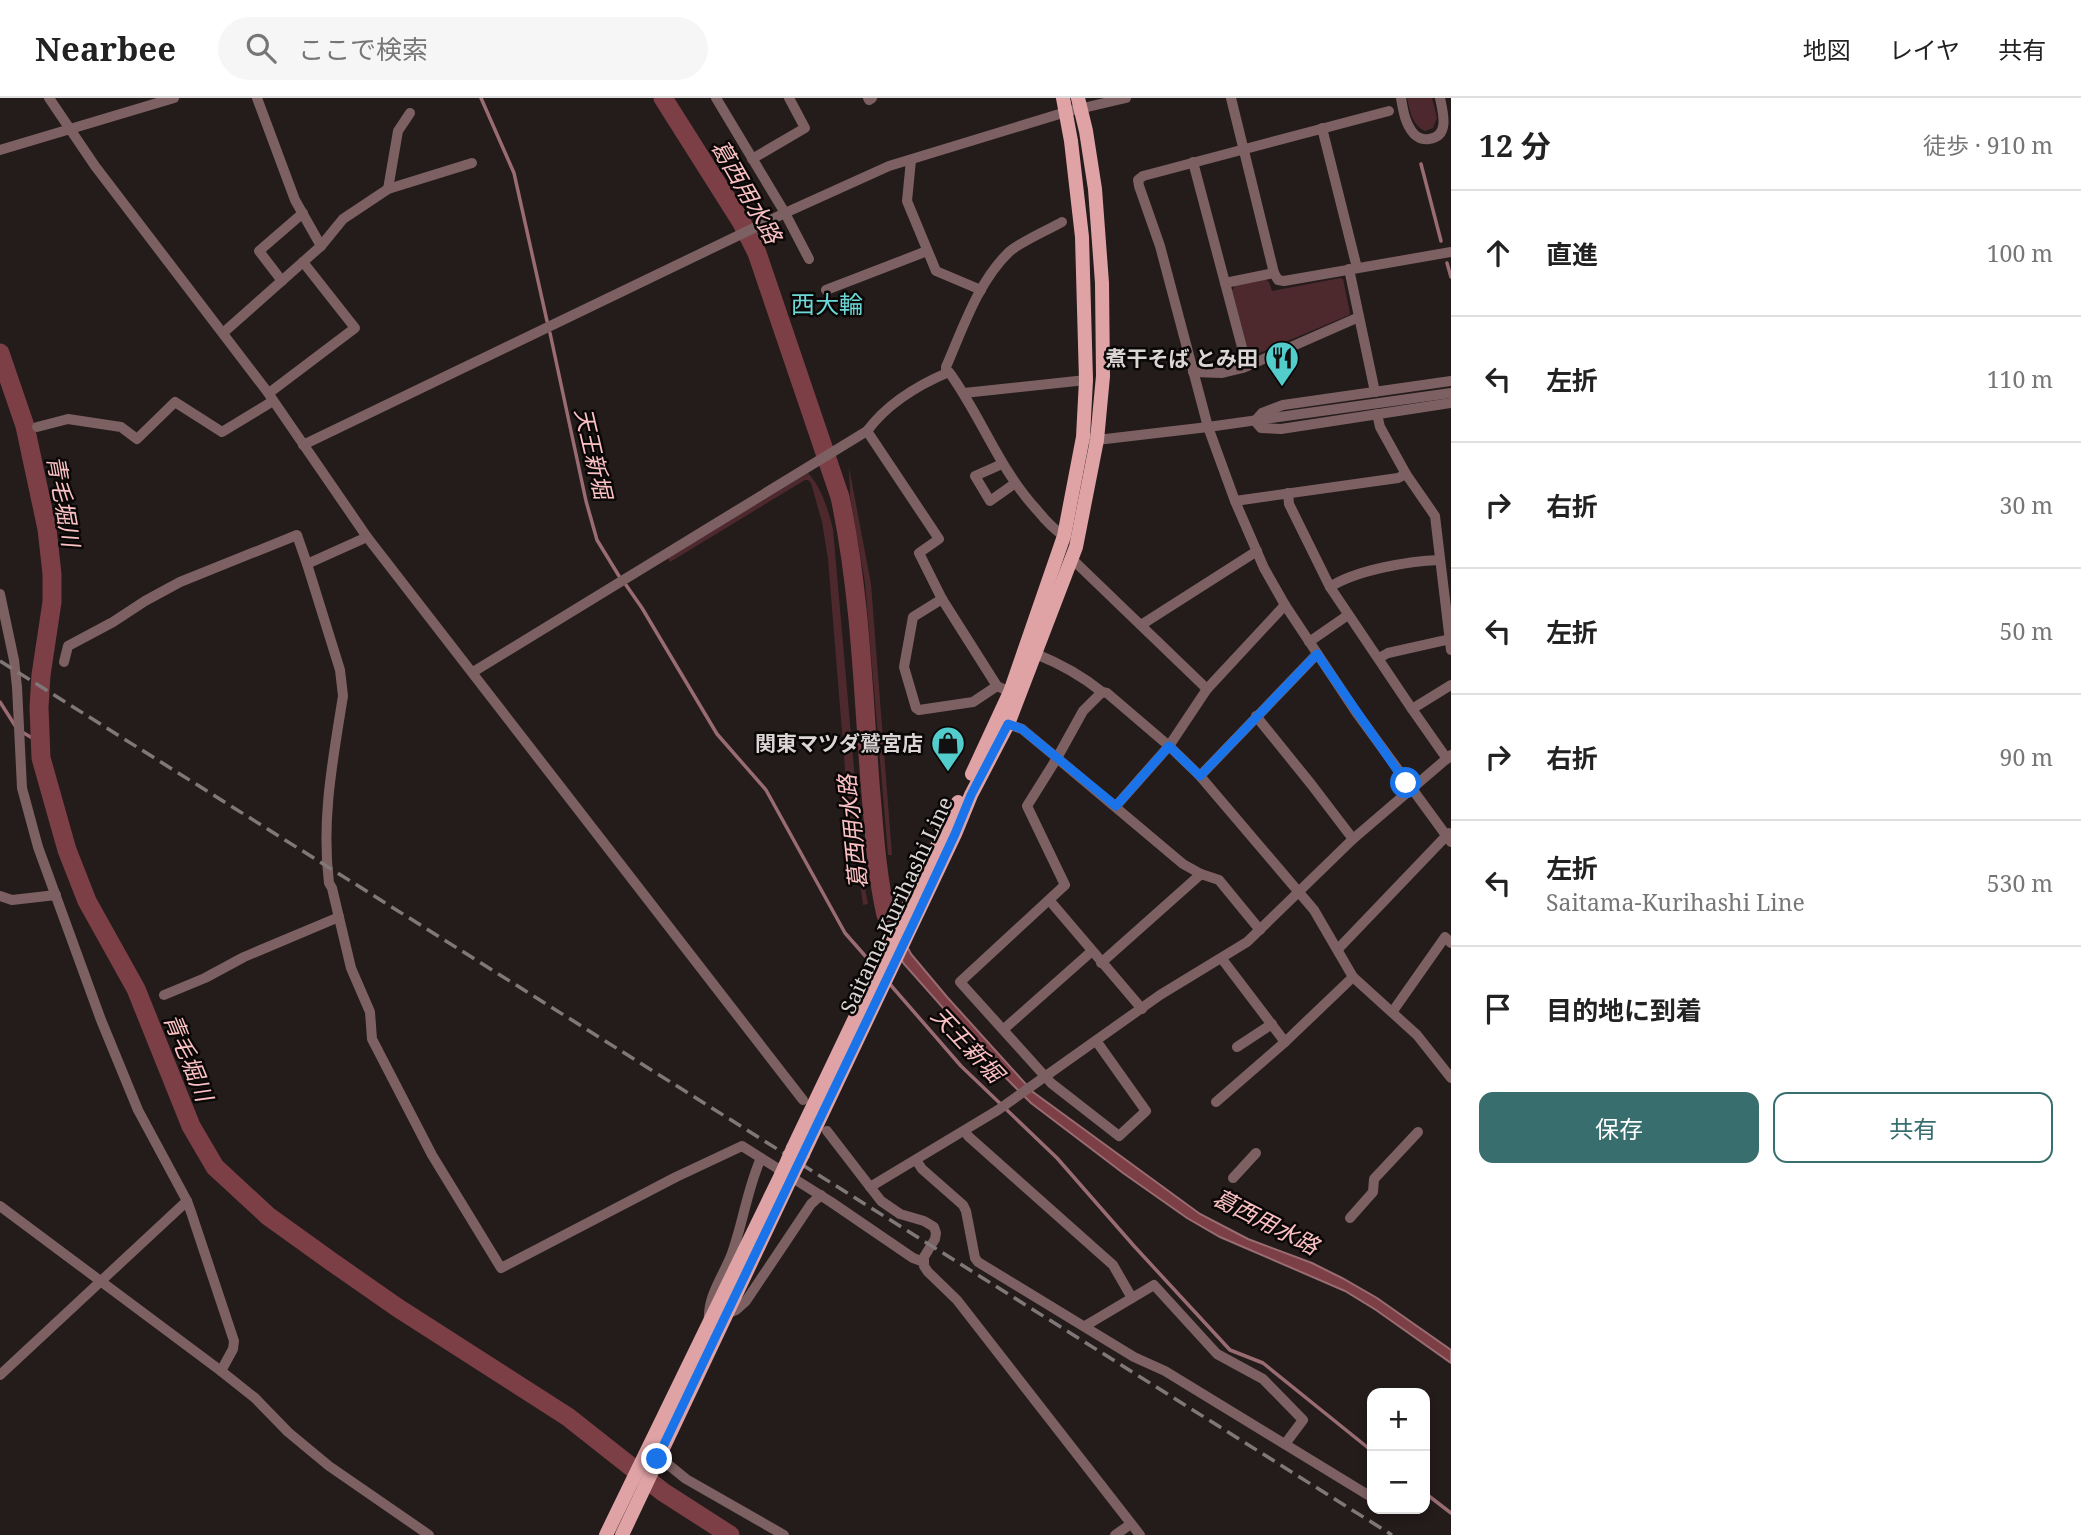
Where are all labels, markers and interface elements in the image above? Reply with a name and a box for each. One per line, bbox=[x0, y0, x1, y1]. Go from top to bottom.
search box bbox=[218, 17, 708, 80]
text: Nearbee bbox=[35, 26, 176, 71]
icon: search bbox=[242, 29, 280, 67]
text: ここで検索 bbox=[298, 31, 428, 67]
text: 地図 bbox=[1803, 33, 1851, 66]
text: レイヤ bbox=[1889, 33, 1960, 66]
text: 共有 bbox=[1998, 33, 2046, 66]
text: 12 分 bbox=[1479, 125, 1551, 166]
text: 徒歩 · 910 m bbox=[1923, 129, 2053, 161]
water label: 葛西用水路 bbox=[704, 133, 791, 251]
icon: ahead bbox=[1479, 234, 1517, 272]
text: 直進 bbox=[1546, 236, 1598, 272]
text: 100 m bbox=[1987, 237, 2053, 269]
district label: 西大輪 bbox=[791, 287, 863, 320]
restaurant icon: 煮干そば とみ田 bbox=[1263, 339, 1301, 388]
place label: 煮干そば とみ田 bbox=[1106, 344, 1258, 372]
icon: left bbox=[1479, 360, 1517, 398]
text: 左折 bbox=[1546, 362, 1598, 398]
text: 110 m bbox=[1987, 363, 2053, 395]
water label: 天王新堀 bbox=[568, 405, 621, 504]
water label: 青毛堀川 bbox=[40, 453, 88, 552]
icon: right bbox=[1479, 486, 1517, 524]
text: 右折 bbox=[1546, 488, 1598, 524]
text: 30 m bbox=[2000, 489, 2053, 521]
icon: left bbox=[1479, 612, 1517, 650]
text: 左折 bbox=[1546, 614, 1598, 650]
text: 50 m bbox=[2000, 615, 2053, 647]
shop icon: 関東マツダ鷲宮店 bbox=[929, 724, 967, 773]
place label: 関東マツダ鷲宮店 bbox=[755, 729, 923, 757]
icon: right bbox=[1479, 738, 1517, 776]
text: 右折 bbox=[1546, 740, 1598, 776]
text: 90 m bbox=[2000, 741, 2053, 773]
route start bbox=[1390, 767, 1421, 798]
water label: 葛西用水路 bbox=[830, 771, 874, 891]
street label: Saitama-Kurihashi Line bbox=[833, 792, 959, 1018]
text: 左折 bbox=[1546, 850, 1598, 886]
icon: left bbox=[1479, 864, 1517, 902]
text: 530 m bbox=[1987, 867, 2053, 899]
text: Saitama-Kurihashi Line bbox=[1546, 886, 1805, 918]
icon: arrive bbox=[1479, 990, 1517, 1028]
text: 目的地に到着 bbox=[1546, 992, 1702, 1028]
water label: 天王新堀 bbox=[925, 999, 1013, 1091]
water label: 青毛堀川 bbox=[157, 1008, 222, 1108]
button: 保存 bbox=[1479, 1092, 1759, 1163]
button: 共有 bbox=[1773, 1092, 2053, 1163]
water label: 葛西用水路 bbox=[1208, 1181, 1326, 1262]
map controls bbox=[1367, 1388, 1430, 1514]
button: + bbox=[1367, 1388, 1430, 1451]
route end bbox=[641, 1443, 672, 1474]
button: − bbox=[1367, 1451, 1430, 1514]

